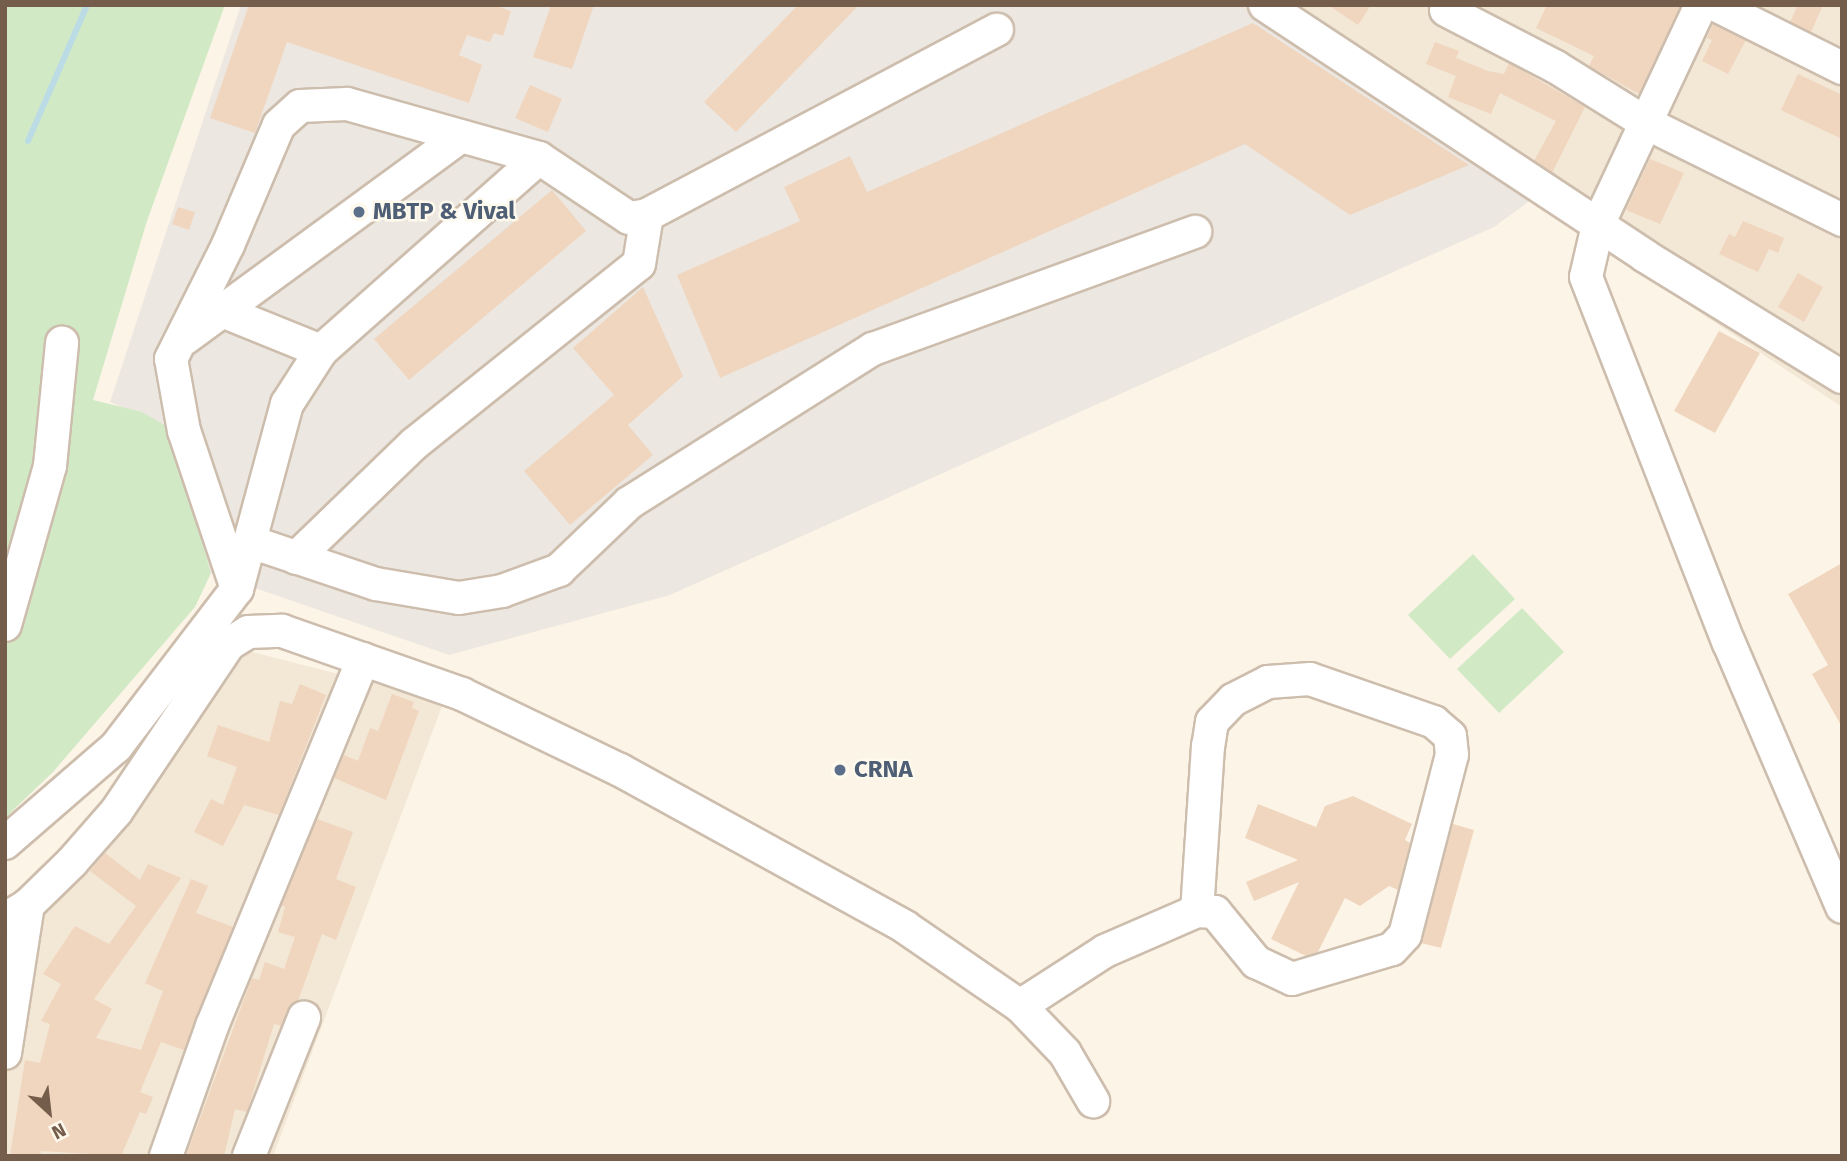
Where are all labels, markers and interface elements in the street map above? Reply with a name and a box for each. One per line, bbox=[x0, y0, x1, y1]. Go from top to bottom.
place label: MBTP & Vival bbox=[373, 198, 515, 226]
marker: MBTP & Vival bbox=[351, 204, 367, 220]
place label: CRNA bbox=[854, 756, 913, 784]
marker: CRNA bbox=[832, 762, 848, 778]
north arrow bbox=[14, 1077, 84, 1147]
text: N bbox=[48, 1118, 70, 1144]

